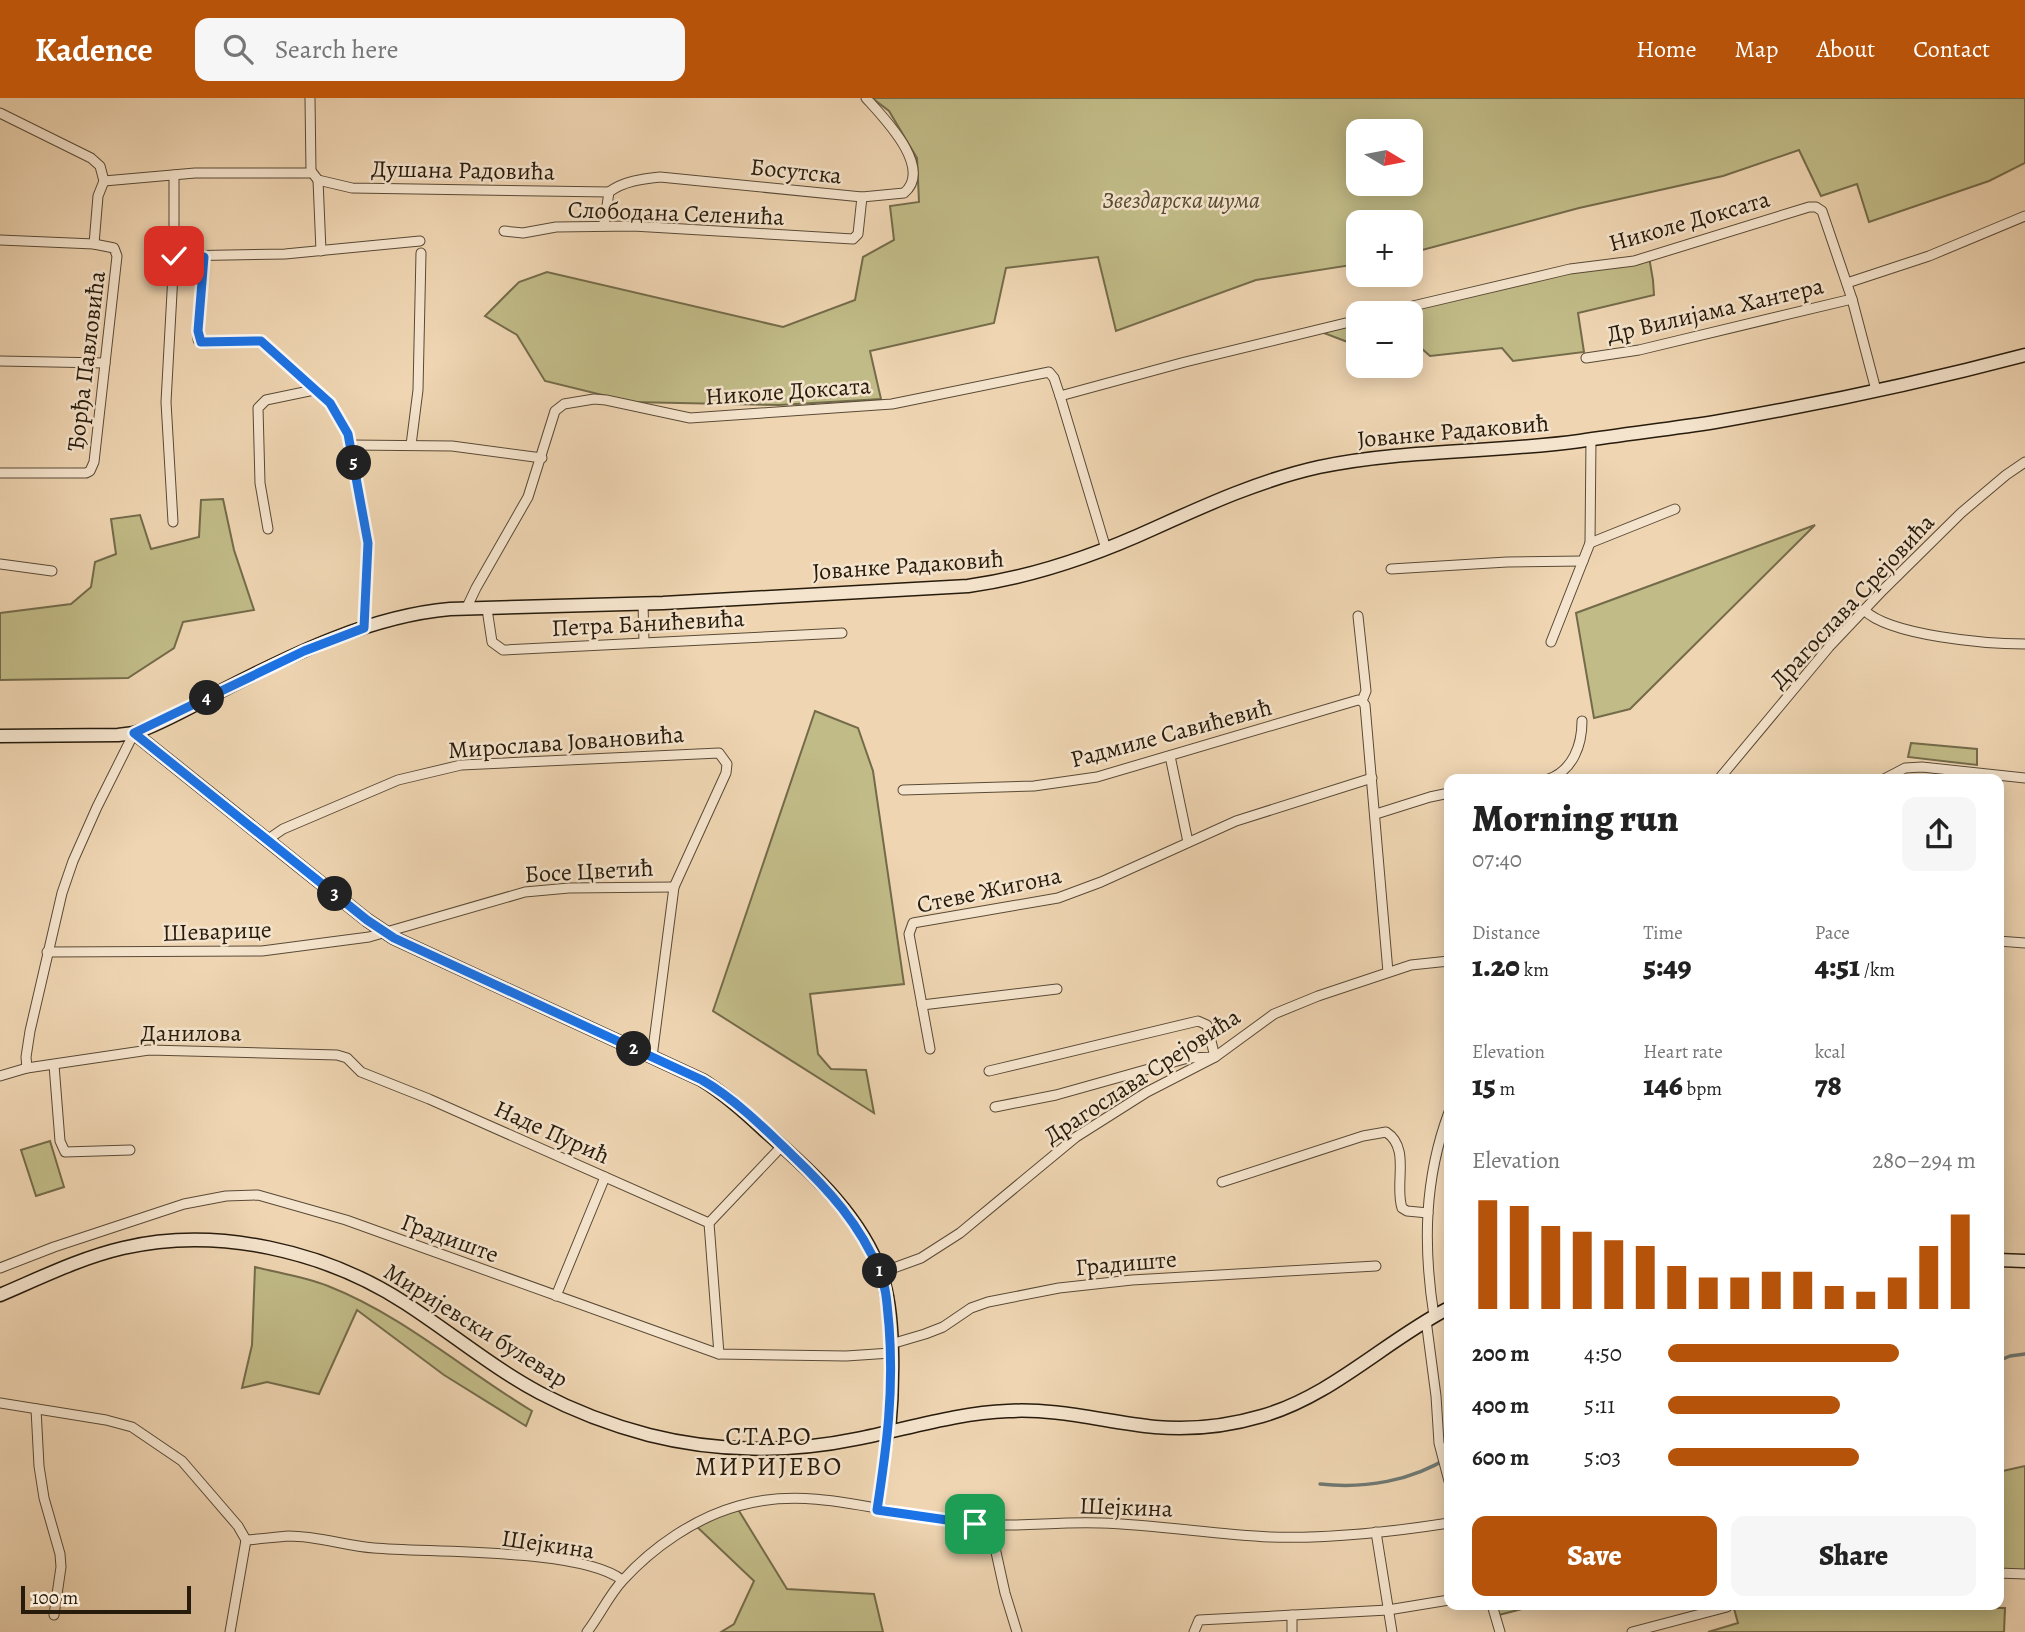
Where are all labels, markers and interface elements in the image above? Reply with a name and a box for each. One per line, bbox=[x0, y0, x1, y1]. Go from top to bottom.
search box bbox=[195, 18, 685, 81]
text: Kadence bbox=[35, 27, 153, 72]
icon: search bbox=[219, 30, 257, 68]
text: Search here bbox=[275, 32, 398, 67]
text: Home bbox=[1636, 33, 1697, 65]
text: Map bbox=[1735, 33, 1779, 65]
text: About bbox=[1817, 33, 1875, 65]
text: Contact bbox=[1913, 33, 1990, 65]
north arrow bbox=[1346, 119, 1423, 196]
map controls bbox=[1346, 119, 1423, 378]
street label: Босутска bbox=[749, 150, 843, 192]
street label: Душана Радовића bbox=[371, 152, 555, 188]
street label: Николе Доксата bbox=[1605, 183, 1773, 259]
park label: Звездарска шума bbox=[1102, 184, 1260, 216]
street label: Слободана Селенића bbox=[567, 193, 785, 233]
button: + bbox=[1346, 210, 1423, 287]
pin bbox=[144, 226, 204, 286]
icon: check bbox=[155, 237, 193, 275]
street label: Ђорђа Павловића bbox=[59, 269, 113, 453]
street label: Др Вилијама Хантера bbox=[1603, 269, 1827, 351]
button: − bbox=[1346, 301, 1423, 378]
street label: Николе Доксата bbox=[704, 369, 872, 413]
street label: Јованке Радаковић bbox=[1356, 407, 1550, 455]
pin: 5 bbox=[336, 446, 372, 480]
text: 5 bbox=[349, 449, 358, 475]
street label: Драгослава Срејовића bbox=[1763, 507, 1941, 695]
street label: Јованке Радаковић bbox=[811, 542, 1005, 588]
street label: Петра Банићевића bbox=[551, 602, 745, 644]
pin: 4 bbox=[190, 680, 224, 716]
text: 4 bbox=[202, 684, 211, 710]
street label: Радмиле Савићевић bbox=[1067, 691, 1275, 775]
street label: Мирослава Јовановића bbox=[447, 718, 685, 766]
text: Morning run bbox=[1472, 792, 1679, 844]
button: share bbox=[1902, 797, 1976, 871]
text: 07:40 bbox=[1472, 844, 1522, 875]
street label: Босе Цветић bbox=[524, 852, 654, 890]
street label: Стеве Жигона bbox=[914, 859, 1064, 921]
pin: 3 bbox=[318, 876, 352, 912]
text: 3 bbox=[330, 880, 339, 906]
street label: Шеварице bbox=[162, 913, 272, 949]
text: Distance bbox=[1472, 920, 1540, 946]
text: Time bbox=[1643, 920, 1683, 946]
text: Pace bbox=[1815, 920, 1850, 946]
text: 1.20 bbox=[1472, 946, 1520, 986]
text: 5:49 bbox=[1643, 946, 1692, 986]
text: 4:51 bbox=[1815, 946, 1860, 986]
text: km bbox=[1520, 957, 1549, 983]
text: /km bbox=[1860, 957, 1895, 983]
street label: Драгослава Срејовића bbox=[1038, 1001, 1246, 1151]
street label: Данилова bbox=[141, 1017, 241, 1049]
pin: 2 bbox=[616, 1032, 652, 1066]
text: 2 bbox=[629, 1035, 638, 1061]
text: Elevation bbox=[1472, 1039, 1545, 1065]
text: Heart rate bbox=[1643, 1039, 1723, 1065]
text: kcal bbox=[1815, 1039, 1845, 1065]
text: 15 bbox=[1472, 1065, 1496, 1105]
text: 146 bbox=[1643, 1065, 1683, 1105]
text: 78 bbox=[1815, 1065, 1842, 1105]
text: m bbox=[1496, 1076, 1515, 1102]
text: bpm bbox=[1683, 1076, 1722, 1102]
street label: Наде Пурић bbox=[489, 1092, 615, 1172]
text: Elevation bbox=[1472, 1145, 1560, 1176]
text: 280–294 m bbox=[1872, 1145, 1976, 1176]
street label: Градиште bbox=[397, 1206, 503, 1270]
street label: Градиште bbox=[1074, 1243, 1178, 1283]
pin: 1 bbox=[862, 1254, 898, 1288]
street label: Миријевски булевар bbox=[378, 1255, 574, 1395]
text: 1 bbox=[876, 1257, 883, 1283]
text: 200 m bbox=[1472, 1338, 1530, 1369]
text: 4:50 bbox=[1584, 1338, 1622, 1369]
text: 400 m bbox=[1472, 1390, 1529, 1421]
text: 5:11 bbox=[1584, 1390, 1615, 1421]
district label: СТАРО МИРИЈЕВО bbox=[695, 1419, 843, 1484]
text: 600 m bbox=[1472, 1442, 1529, 1473]
text: 5:03 bbox=[1584, 1442, 1621, 1473]
street label: Шејкина bbox=[1079, 1489, 1173, 1525]
pin bbox=[945, 1494, 1005, 1554]
icon: arrive bbox=[956, 1505, 994, 1543]
button: Save bbox=[1472, 1516, 1717, 1596]
button: Share bbox=[1731, 1516, 1976, 1596]
street label: Шејкина bbox=[499, 1522, 597, 1566]
scale bar bbox=[21, 1583, 191, 1615]
text: 100 m bbox=[32, 1585, 78, 1611]

